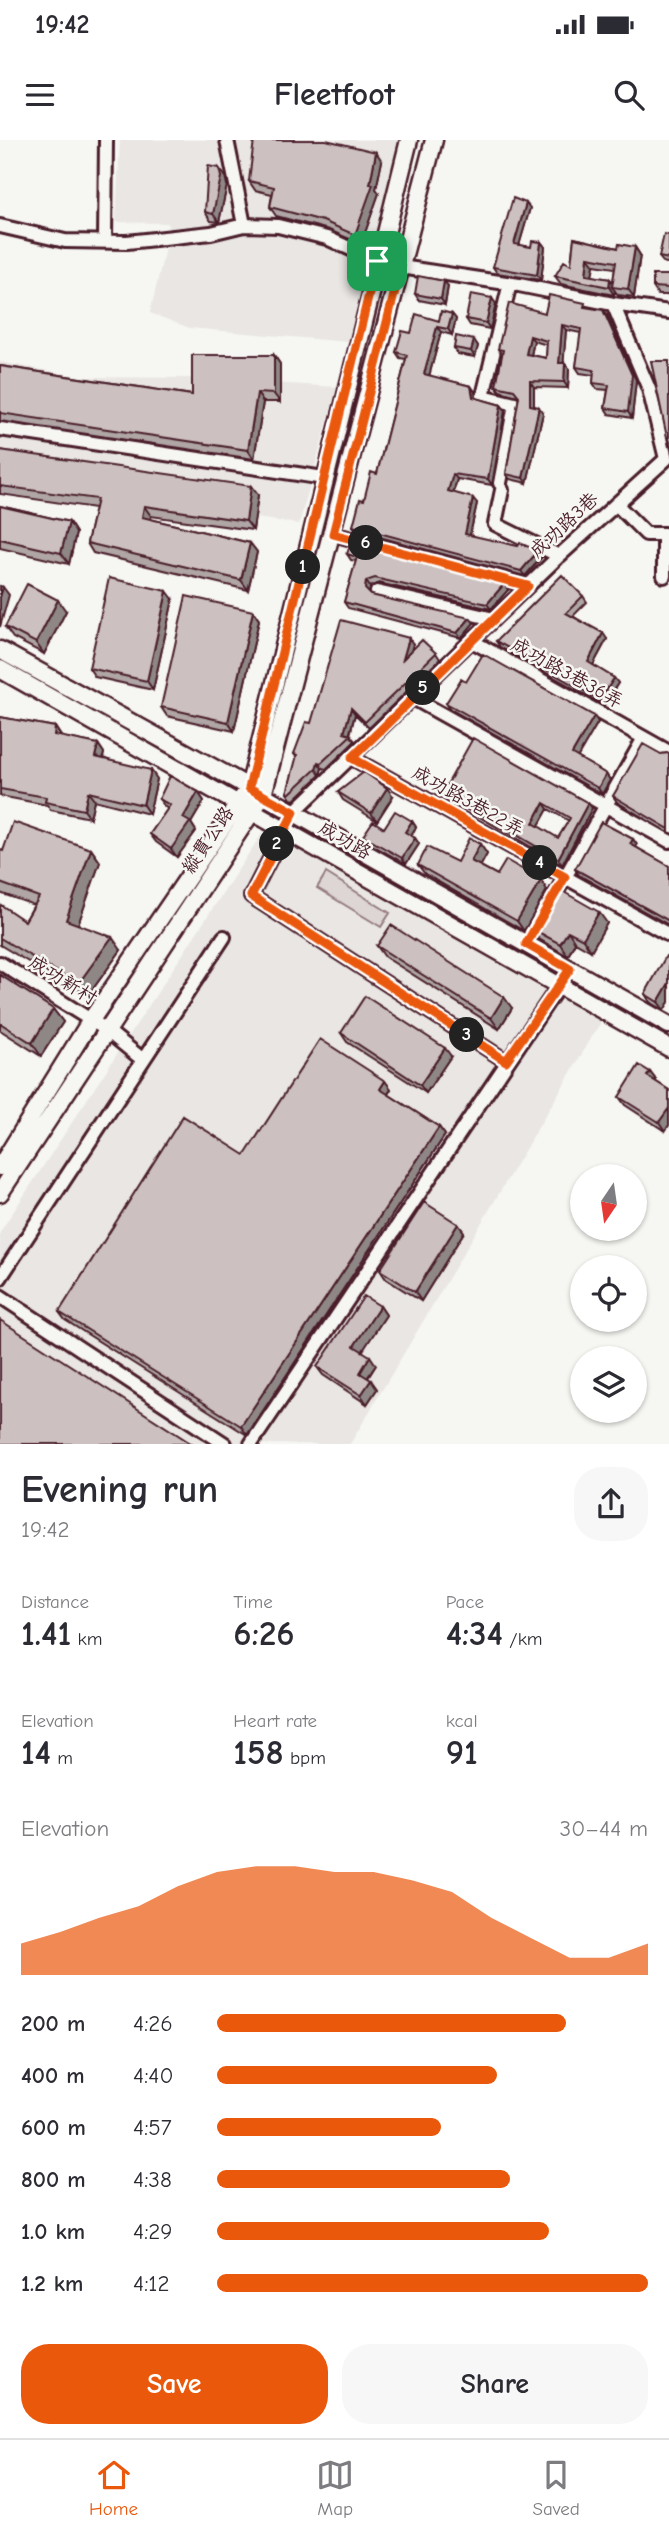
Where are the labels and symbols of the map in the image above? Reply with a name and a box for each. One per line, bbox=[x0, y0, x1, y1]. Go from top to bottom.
pin bbox=[347, 231, 407, 291]
street label: 成功路3巷 bbox=[525, 488, 603, 562]
pin: 6 bbox=[348, 526, 384, 560]
pin: 1 bbox=[286, 550, 320, 584]
street label: 成功路3巷36弄 bbox=[507, 633, 627, 713]
pin: 5 bbox=[406, 670, 440, 706]
street label: 成功路3巷22弄 bbox=[408, 761, 528, 841]
street label: 縱貫公路 bbox=[178, 802, 238, 878]
street label: 成功路 bbox=[315, 816, 375, 864]
pin: 2 bbox=[260, 826, 294, 862]
pin: 4 bbox=[522, 846, 558, 880]
street label: 成功新村 bbox=[25, 951, 101, 1009]
pin: 3 bbox=[449, 1018, 484, 1052]
north arrow bbox=[570, 1164, 648, 1241]

